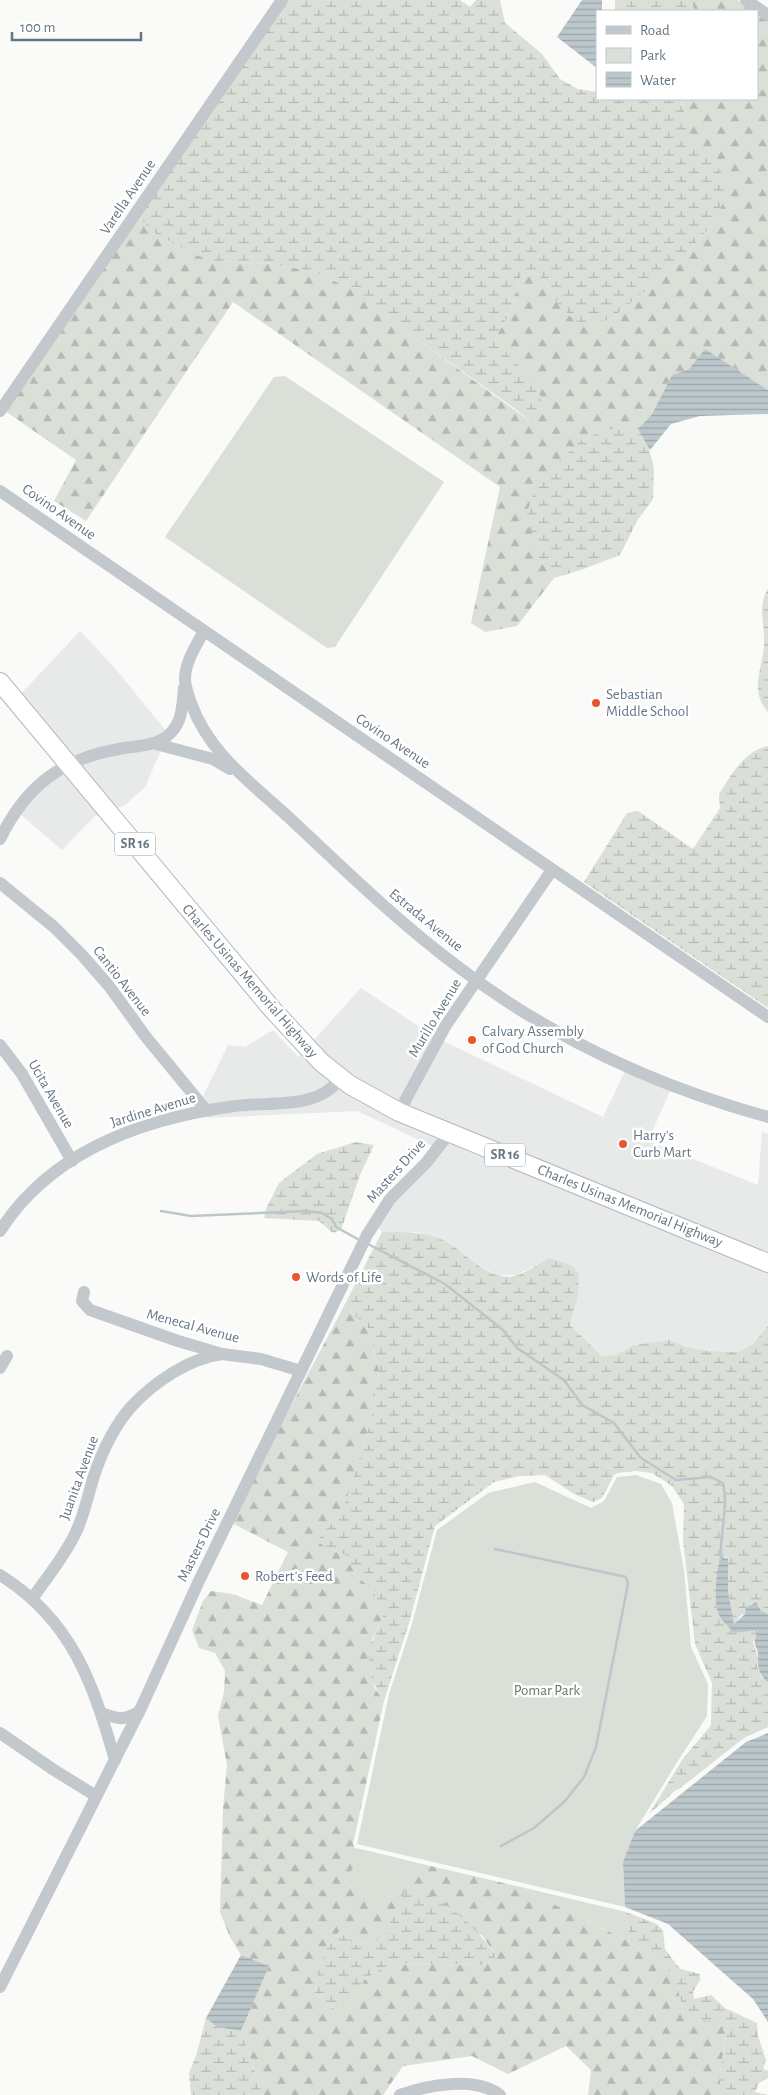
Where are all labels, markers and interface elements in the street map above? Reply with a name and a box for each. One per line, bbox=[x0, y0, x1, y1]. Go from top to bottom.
scale bar bbox=[12, 10, 141, 42]
legend bbox=[596, 10, 758, 100]
text: 100 m bbox=[20, 20, 55, 35]
text: Road bbox=[640, 23, 670, 38]
text: Park bbox=[640, 48, 666, 63]
text: Water bbox=[640, 73, 676, 88]
street label: Varella Avenue bbox=[98, 157, 159, 237]
street label: Covino Avenue bbox=[20, 481, 99, 543]
place label: Sebastian Middle School bbox=[606, 687, 689, 719]
marker: Sebastian Middle School bbox=[590, 697, 602, 709]
street label: Covino Avenue bbox=[353, 711, 433, 771]
road number: SR 16 bbox=[115, 832, 155, 856]
street label: Estrada Avenue bbox=[386, 886, 466, 954]
street label: Charles Usinas Memorial Highway bbox=[179, 901, 321, 1061]
street label: Cantio Avenue bbox=[90, 943, 154, 1019]
street label: Murillo Avenue bbox=[406, 976, 464, 1060]
place label: Calvary Assembly of God Church bbox=[482, 1024, 584, 1056]
marker: Calvary Assembly of God Church bbox=[466, 1034, 478, 1046]
street label: Ucita Avenue bbox=[25, 1057, 77, 1131]
street label: Jardine Avenue bbox=[109, 1090, 197, 1130]
place label: Harry's Curb Mart bbox=[633, 1128, 691, 1160]
street label: Masters Drive bbox=[364, 1136, 428, 1206]
marker: Harry's Curb Mart bbox=[617, 1138, 629, 1150]
road number: SR 16 bbox=[485, 1144, 525, 1166]
street label: Charles Usinas Memorial Highway bbox=[535, 1162, 725, 1250]
place label: Words of Life bbox=[306, 1270, 382, 1285]
marker: Words of Life bbox=[290, 1271, 302, 1283]
street label: Menecal Avenue bbox=[145, 1306, 241, 1346]
street label: Juanita Avenue bbox=[57, 1434, 101, 1522]
street label: Masters Drive bbox=[175, 1506, 223, 1584]
place label: Robert's Feed bbox=[255, 1569, 333, 1584]
marker: Robert's Feed bbox=[239, 1570, 251, 1582]
park label: Pomar Park bbox=[514, 1683, 580, 1698]

